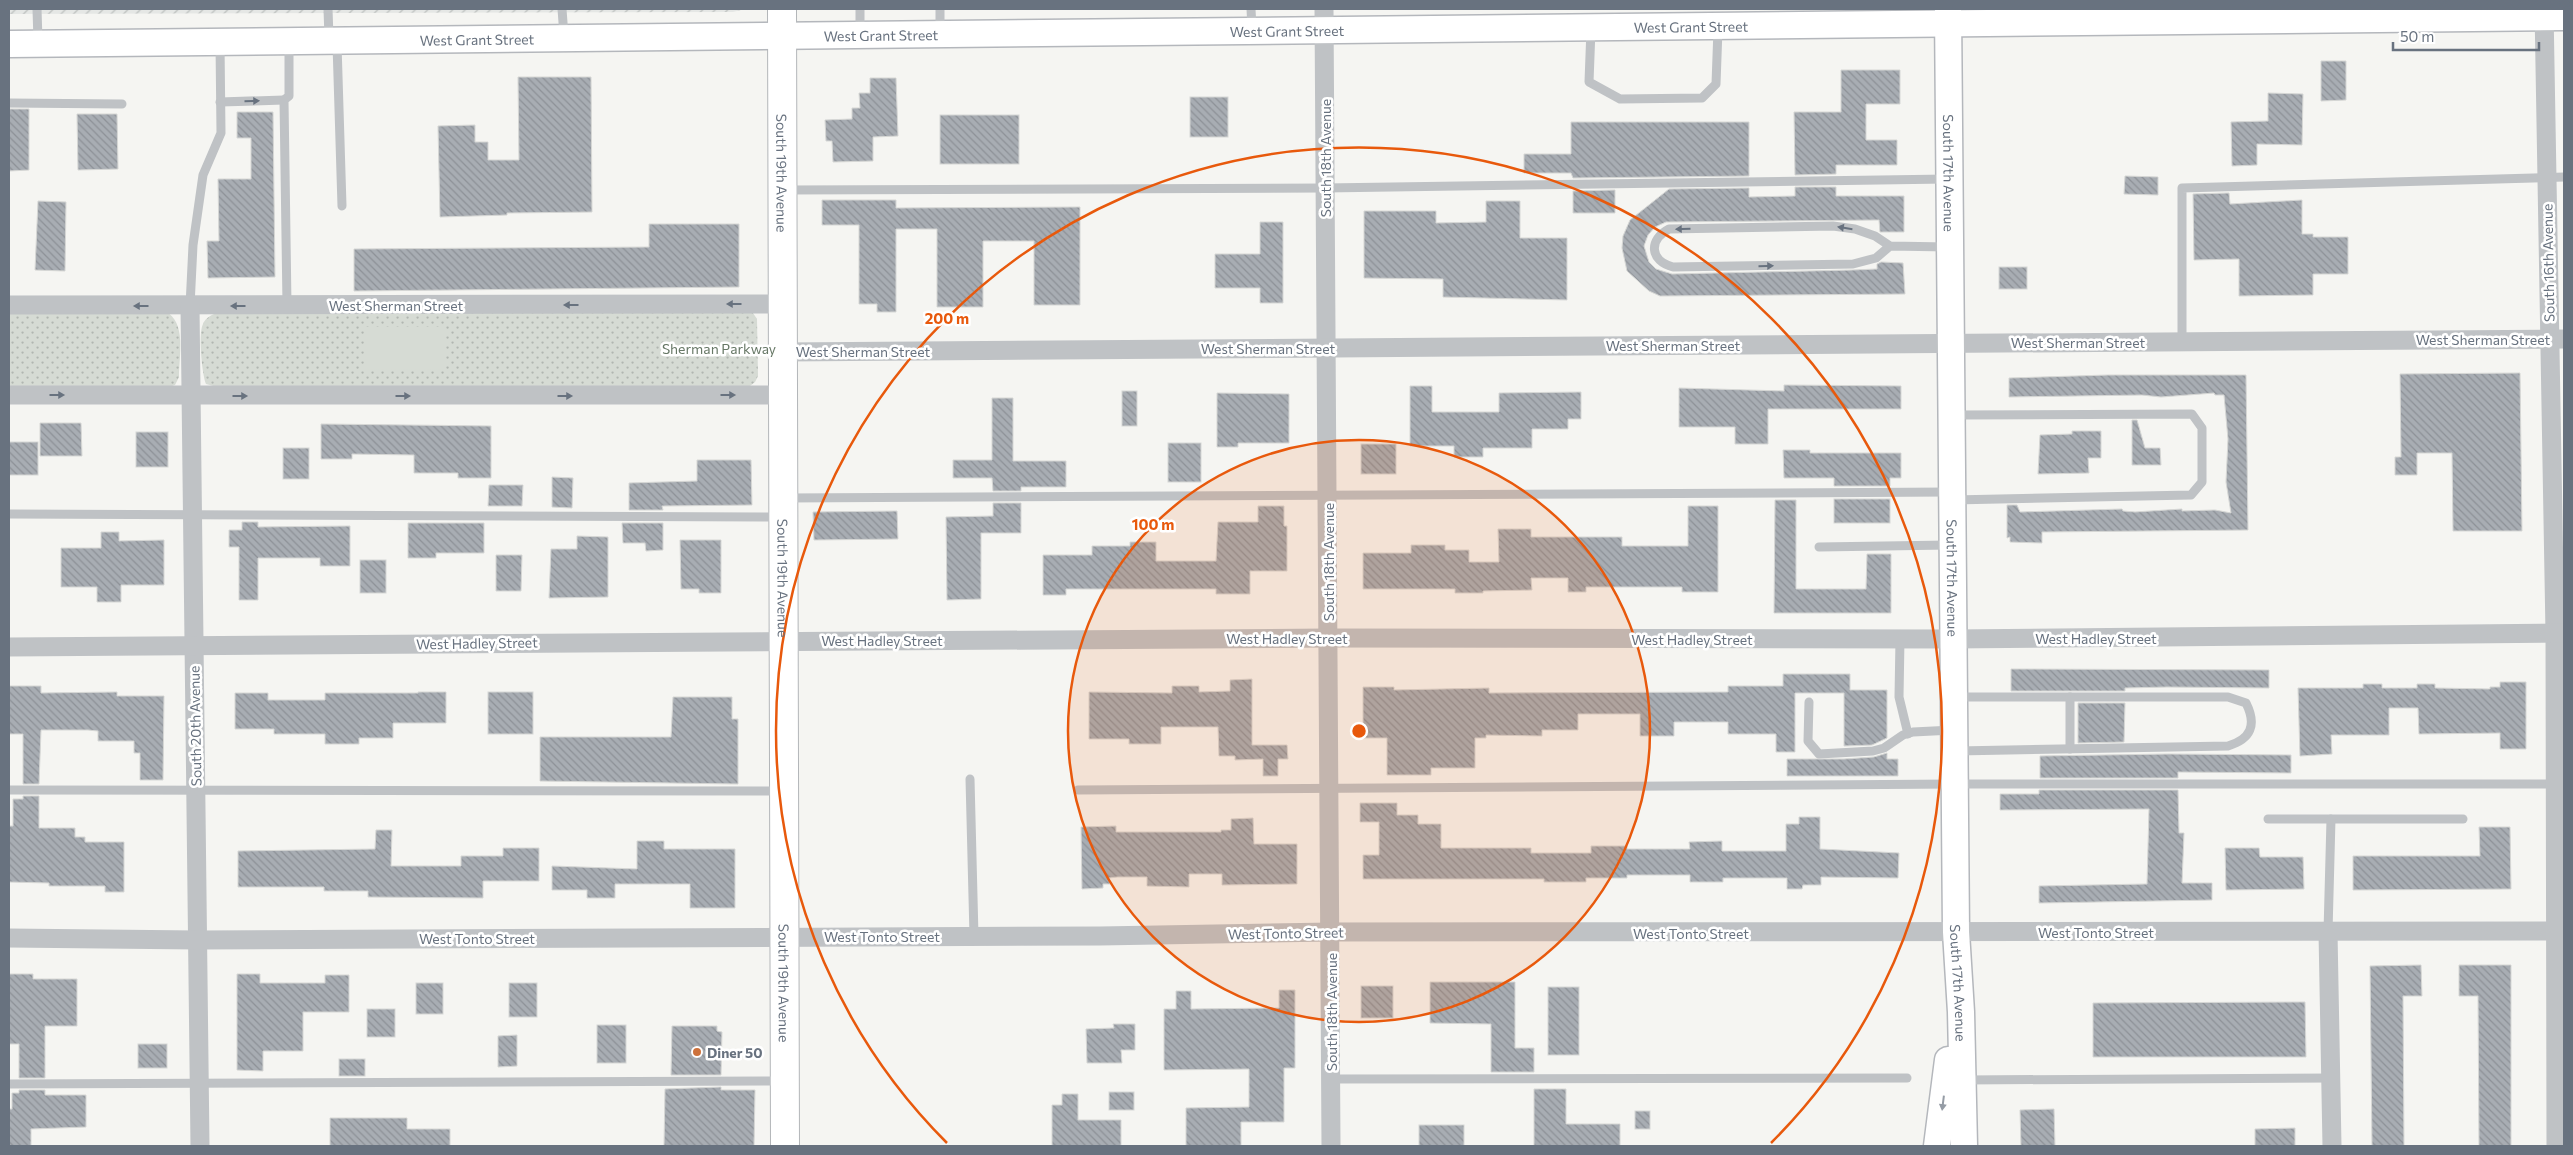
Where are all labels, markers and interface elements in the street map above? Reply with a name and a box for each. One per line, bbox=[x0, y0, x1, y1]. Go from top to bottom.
street label: West Grant Street bbox=[1634, 17, 1749, 35]
scale bar bbox=[2393, 20, 2539, 52]
street label: West Grant Street bbox=[1230, 21, 1345, 40]
street label: West Grant Street bbox=[824, 26, 939, 44]
text: 50 m bbox=[2400, 27, 2434, 45]
street label: West Grant Street bbox=[420, 30, 535, 48]
one-way arrow bbox=[245, 97, 261, 105]
street label: South 18th Avenue bbox=[1317, 99, 1334, 217]
street label: South 19th Avenue bbox=[774, 114, 791, 232]
street label: South 17th Avenue bbox=[1940, 114, 1958, 232]
street label: South 16th Avenue bbox=[2538, 204, 2558, 322]
one-way arrow bbox=[1837, 224, 1853, 232]
one-way arrow bbox=[1675, 225, 1691, 233]
one-way arrow bbox=[1758, 261, 1774, 269]
street label: West Sherman Street bbox=[329, 297, 463, 314]
one-way arrow bbox=[726, 300, 742, 308]
one-way arrow bbox=[563, 301, 579, 309]
one-way arrow bbox=[133, 302, 149, 310]
one-way arrow bbox=[230, 302, 246, 310]
text: 200 m bbox=[925, 309, 969, 327]
street label: West Sherman Street bbox=[2416, 331, 2550, 348]
street label: West Sherman Street bbox=[2011, 334, 2145, 351]
street label: West Sherman Street bbox=[1606, 337, 1740, 354]
park label: Sherman Parkway bbox=[662, 340, 776, 357]
street label: West Sherman Street bbox=[1201, 340, 1335, 357]
street label: West Sherman Street bbox=[796, 343, 930, 360]
one-way arrow bbox=[720, 391, 736, 399]
one-way arrow bbox=[50, 392, 66, 400]
one-way arrow bbox=[232, 392, 248, 400]
one-way arrow bbox=[395, 392, 411, 400]
one-way arrow bbox=[557, 392, 573, 400]
street label: South 18th Avenue bbox=[1320, 503, 1337, 621]
text: 100 m bbox=[1132, 515, 1174, 533]
street label: South 19th Avenue bbox=[775, 519, 792, 637]
street label: South 17th Avenue bbox=[1944, 519, 1962, 637]
street label: West Hadley Street bbox=[1226, 630, 1348, 647]
street label: West Hadley Street bbox=[2035, 630, 2157, 647]
street label: West Hadley Street bbox=[1631, 631, 1753, 648]
street label: West Hadley Street bbox=[821, 632, 943, 649]
street label: West Hadley Street bbox=[416, 633, 538, 653]
street label: South 20th Avenue bbox=[185, 665, 205, 787]
centre of rings bbox=[1350, 722, 1368, 740]
street label: West Tonto Street bbox=[1228, 923, 1344, 943]
street label: South 19th Avenue bbox=[776, 924, 793, 1042]
street label: South 17th Avenue bbox=[1947, 924, 1970, 1042]
street label: West Tonto Street bbox=[2038, 924, 2154, 941]
street label: West Tonto Street bbox=[1633, 925, 1749, 942]
street label: West Tonto Street bbox=[824, 928, 940, 945]
street label: West Tonto Street bbox=[419, 930, 535, 947]
street label: South 18th Avenue bbox=[1323, 953, 1340, 1071]
place label: Diner 50 bbox=[707, 1044, 763, 1061]
marker: Diner 50 bbox=[691, 1046, 703, 1058]
one-way arrow bbox=[1939, 1095, 1947, 1111]

